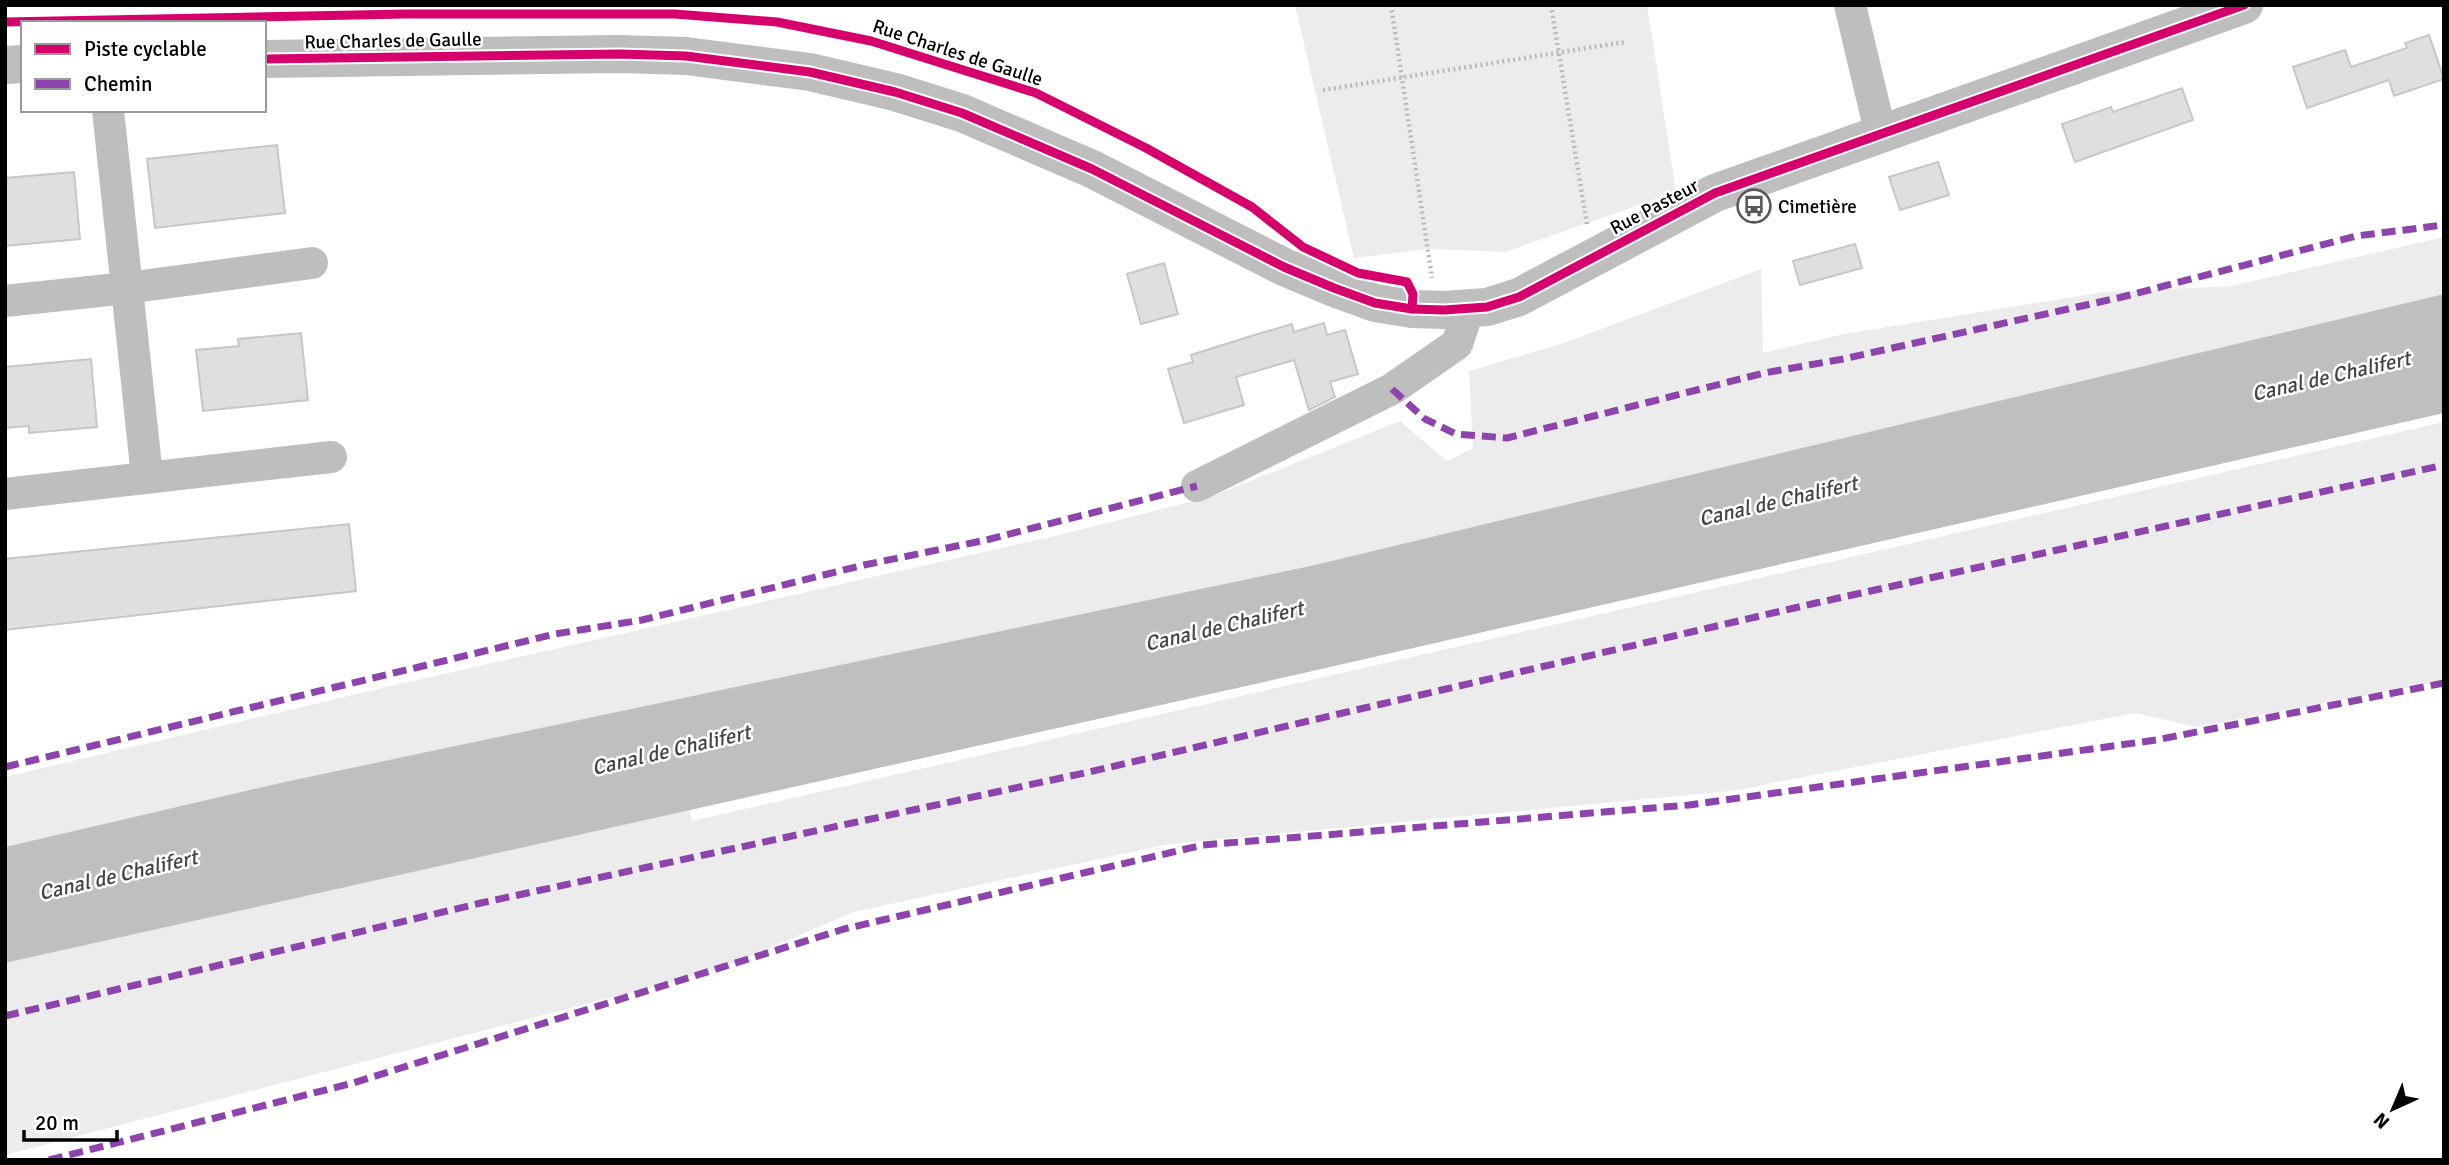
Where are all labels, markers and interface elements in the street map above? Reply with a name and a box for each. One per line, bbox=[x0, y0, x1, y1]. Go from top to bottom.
street label: Rue Charles de Gaulle bbox=[870, 14, 1046, 92]
legend bbox=[21, 21, 266, 112]
street label: Rue Charles de Gaulle bbox=[304, 27, 482, 55]
text: Piste cyclable bbox=[84, 36, 207, 62]
text: Chemin bbox=[84, 71, 153, 97]
street label: Rue Pasteur bbox=[1606, 174, 1703, 240]
bus stop icon: Cimetière bbox=[1735, 187, 1773, 225]
place label: Cimetière bbox=[1778, 195, 1857, 219]
water label: Canal de Chalifert bbox=[2249, 345, 2415, 407]
water label: Canal de Chalifert bbox=[1696, 470, 1862, 532]
water label: Canal de Chalifert bbox=[1142, 595, 1308, 657]
water label: Canal de Chalifert bbox=[589, 719, 755, 781]
water label: Canal de Chalifert bbox=[36, 844, 202, 906]
north arrow bbox=[2358, 1074, 2428, 1144]
scale bar bbox=[24, 1098, 117, 1142]
text: N bbox=[2369, 1107, 2395, 1134]
text: 20 m bbox=[35, 1110, 79, 1136]

